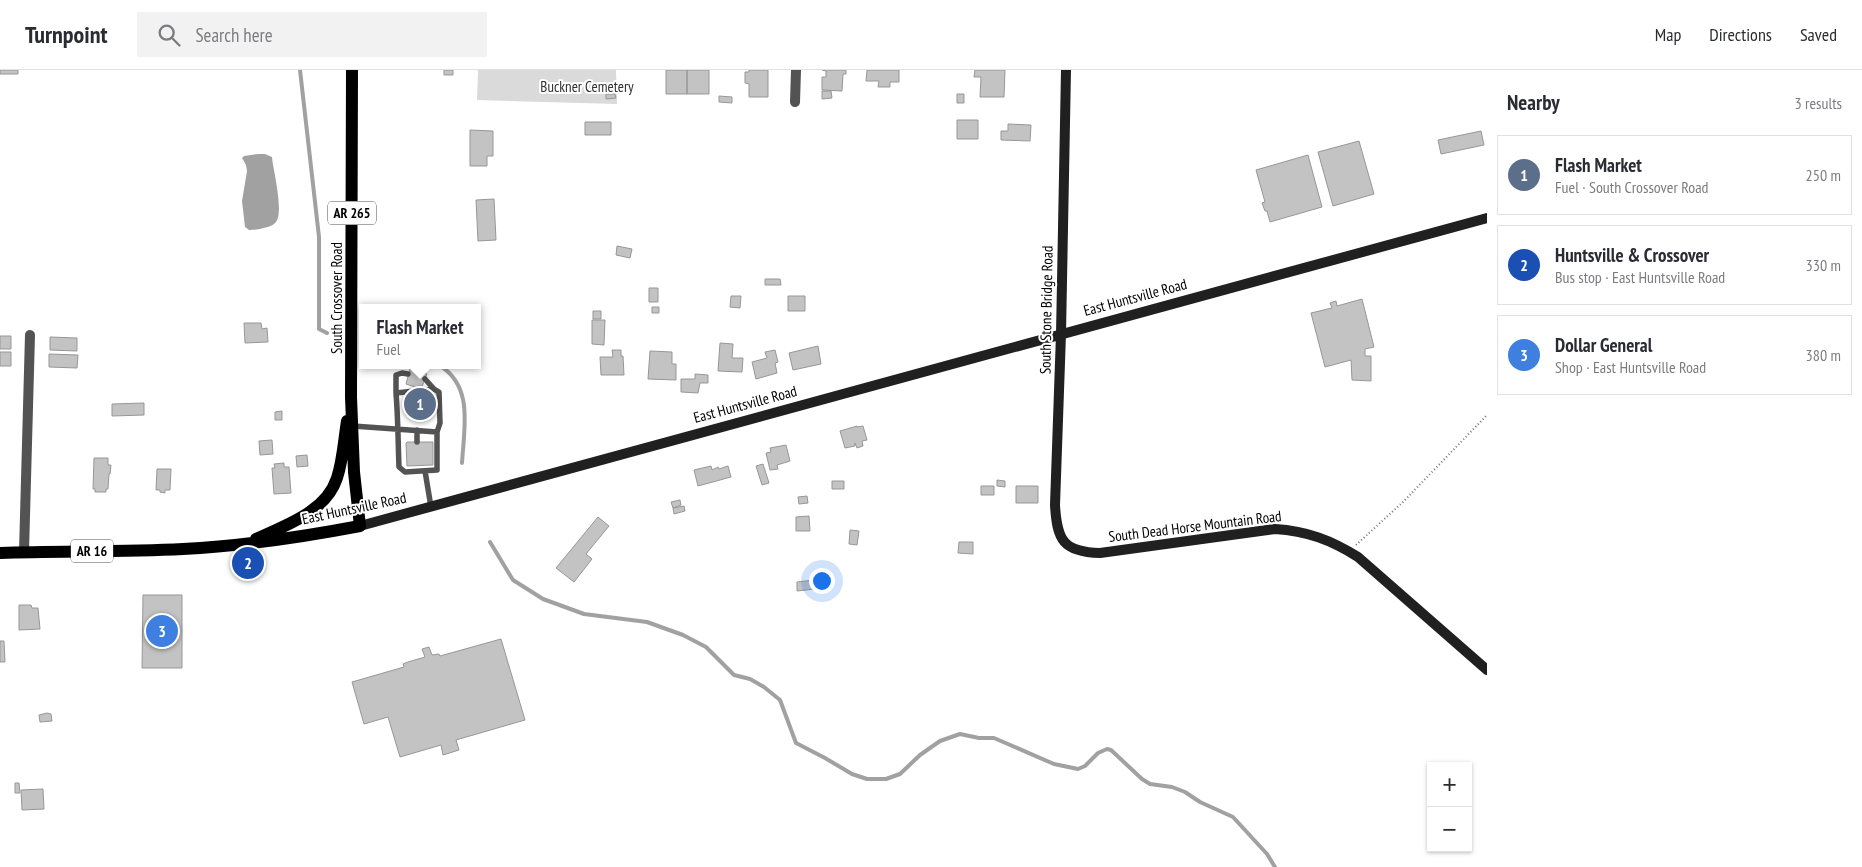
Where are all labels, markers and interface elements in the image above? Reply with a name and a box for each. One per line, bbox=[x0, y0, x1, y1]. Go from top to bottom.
search box bbox=[137, 12, 487, 57]
text: Turnpoint bbox=[25, 19, 107, 50]
icon: search bbox=[155, 21, 183, 49]
text: Search here bbox=[195, 23, 273, 47]
text: Map bbox=[1655, 23, 1681, 46]
text: Directions bbox=[1709, 23, 1772, 46]
text: Saved bbox=[1800, 23, 1837, 46]
park label: Buckner Cemetery bbox=[540, 77, 634, 96]
text: Nearby bbox=[1507, 89, 1560, 116]
text: 3 results bbox=[1795, 93, 1842, 113]
text: Flash Market bbox=[1555, 153, 1642, 177]
text: 1 bbox=[1520, 165, 1528, 185]
text: 250 m bbox=[1806, 165, 1841, 185]
text: Fuel · South Crossover Road bbox=[1555, 177, 1709, 197]
road number: AR 265 bbox=[328, 202, 376, 224]
street label: South Crossover Road bbox=[327, 242, 346, 354]
text: Huntsville & Crossover bbox=[1555, 243, 1709, 267]
street label: South Stone Bridge Road bbox=[1035, 246, 1057, 374]
text: 2 bbox=[1520, 255, 1528, 275]
text: 330 m bbox=[1806, 255, 1841, 275]
text: Bus stop · East Huntsville Road bbox=[1555, 267, 1725, 287]
street label: East Huntsville Road bbox=[1081, 274, 1189, 320]
popup bbox=[359, 304, 481, 369]
text: Flash Market bbox=[377, 315, 463, 339]
text: Dollar General bbox=[1555, 333, 1652, 357]
text: Fuel bbox=[377, 339, 400, 359]
text: 3 bbox=[1520, 345, 1528, 365]
text: 380 m bbox=[1806, 345, 1841, 365]
text: Shop · East Huntsville Road bbox=[1555, 357, 1706, 377]
street label: East Huntsville Road bbox=[691, 381, 799, 427]
pin: 1 bbox=[404, 385, 436, 423]
street label: East Huntsville Road bbox=[300, 488, 408, 528]
street label: South Dead Horse Mountain Road bbox=[1107, 506, 1283, 546]
road number: AR 16 bbox=[71, 540, 113, 562]
pin: 2 bbox=[232, 544, 264, 582]
your location bbox=[809, 568, 835, 594]
pin: 3 bbox=[146, 612, 178, 650]
map controls bbox=[1427, 762, 1472, 852]
button: + bbox=[1427, 762, 1472, 807]
button: − bbox=[1427, 807, 1472, 852]

